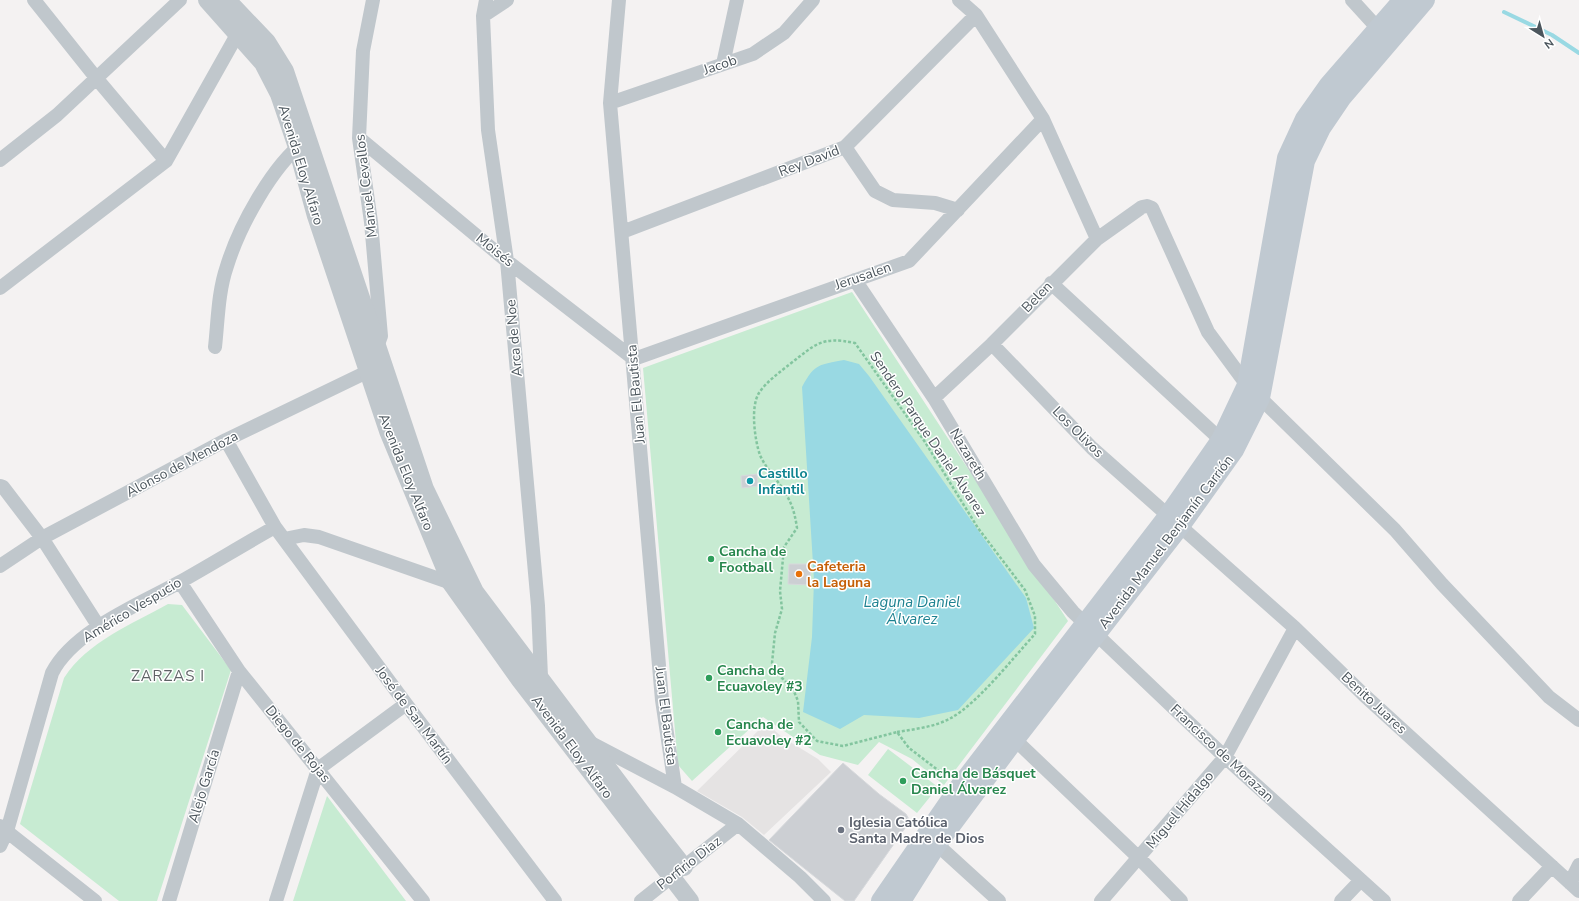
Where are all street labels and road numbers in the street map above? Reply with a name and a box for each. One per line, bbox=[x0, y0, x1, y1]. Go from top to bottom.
street label: Jacob bbox=[700, 50, 739, 80]
street label: Avenida Eloy Alfaro bbox=[274, 103, 328, 227]
street label: Manuel Cevallos bbox=[350, 133, 382, 239]
street label: Rey David bbox=[776, 141, 842, 181]
street label: Moisés bbox=[472, 229, 518, 271]
street label: Jerusalen bbox=[831, 257, 894, 295]
street label: Belen bbox=[1018, 277, 1056, 317]
street label: Arca de Noe bbox=[501, 299, 527, 377]
street label: Juan El Bautista bbox=[622, 344, 650, 445]
street label: Sendero Parque Daniel Álvarez bbox=[865, 348, 991, 521]
street label: Los Olivos bbox=[1048, 402, 1108, 462]
street label: Avenida Eloy Alfaro bbox=[374, 411, 438, 533]
street label: Nazareth bbox=[945, 425, 991, 483]
street label: Alonso de Mendoza bbox=[123, 426, 241, 502]
street label: Avenida Manuel Benjamín Carrión bbox=[1094, 451, 1238, 633]
street label: Américo Vespucio bbox=[79, 573, 185, 647]
street label: José de San Martín bbox=[370, 661, 457, 768]
street label: Juan El Bautista bbox=[650, 665, 681, 766]
street label: Benito Juares bbox=[1337, 668, 1411, 739]
street label: Avenida Eloy Alfaro bbox=[527, 692, 617, 803]
street label: Francisco de Morazan bbox=[1166, 700, 1278, 806]
street label: Diego de Rojas bbox=[261, 701, 335, 787]
street label: Alejo García bbox=[184, 747, 224, 825]
street label: Miguel Hidalgo bbox=[1142, 767, 1218, 853]
street label: Porfirio Diaz bbox=[653, 832, 725, 894]

